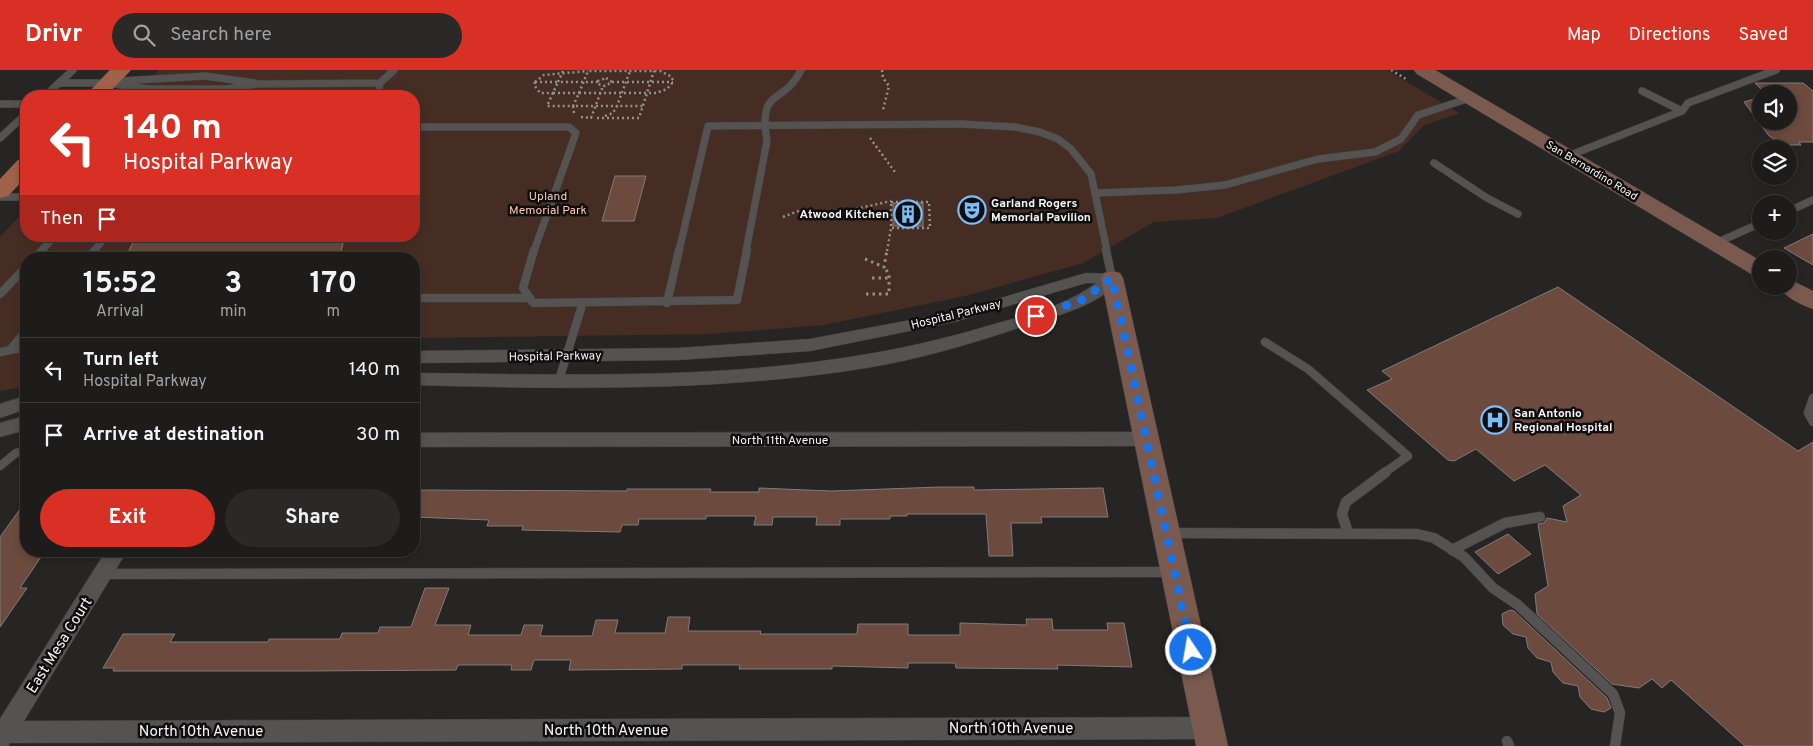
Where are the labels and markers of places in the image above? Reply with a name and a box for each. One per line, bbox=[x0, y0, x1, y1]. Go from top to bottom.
theatre icon: Garland Rogers Memorial Pavilion bbox=[957, 195, 987, 225]
place label: Garland Rogers Memorial Pavilion bbox=[991, 196, 1091, 226]
building icon: Atwood Kitchen bbox=[893, 199, 923, 229]
place label: Atwood Kitchen bbox=[799, 207, 889, 223]
pin bbox=[1015, 295, 1057, 337]
hospital icon: San Antonio Regional Hospital bbox=[1480, 405, 1510, 435]
place label: San Antonio Regional Hospital bbox=[1514, 406, 1613, 436]

